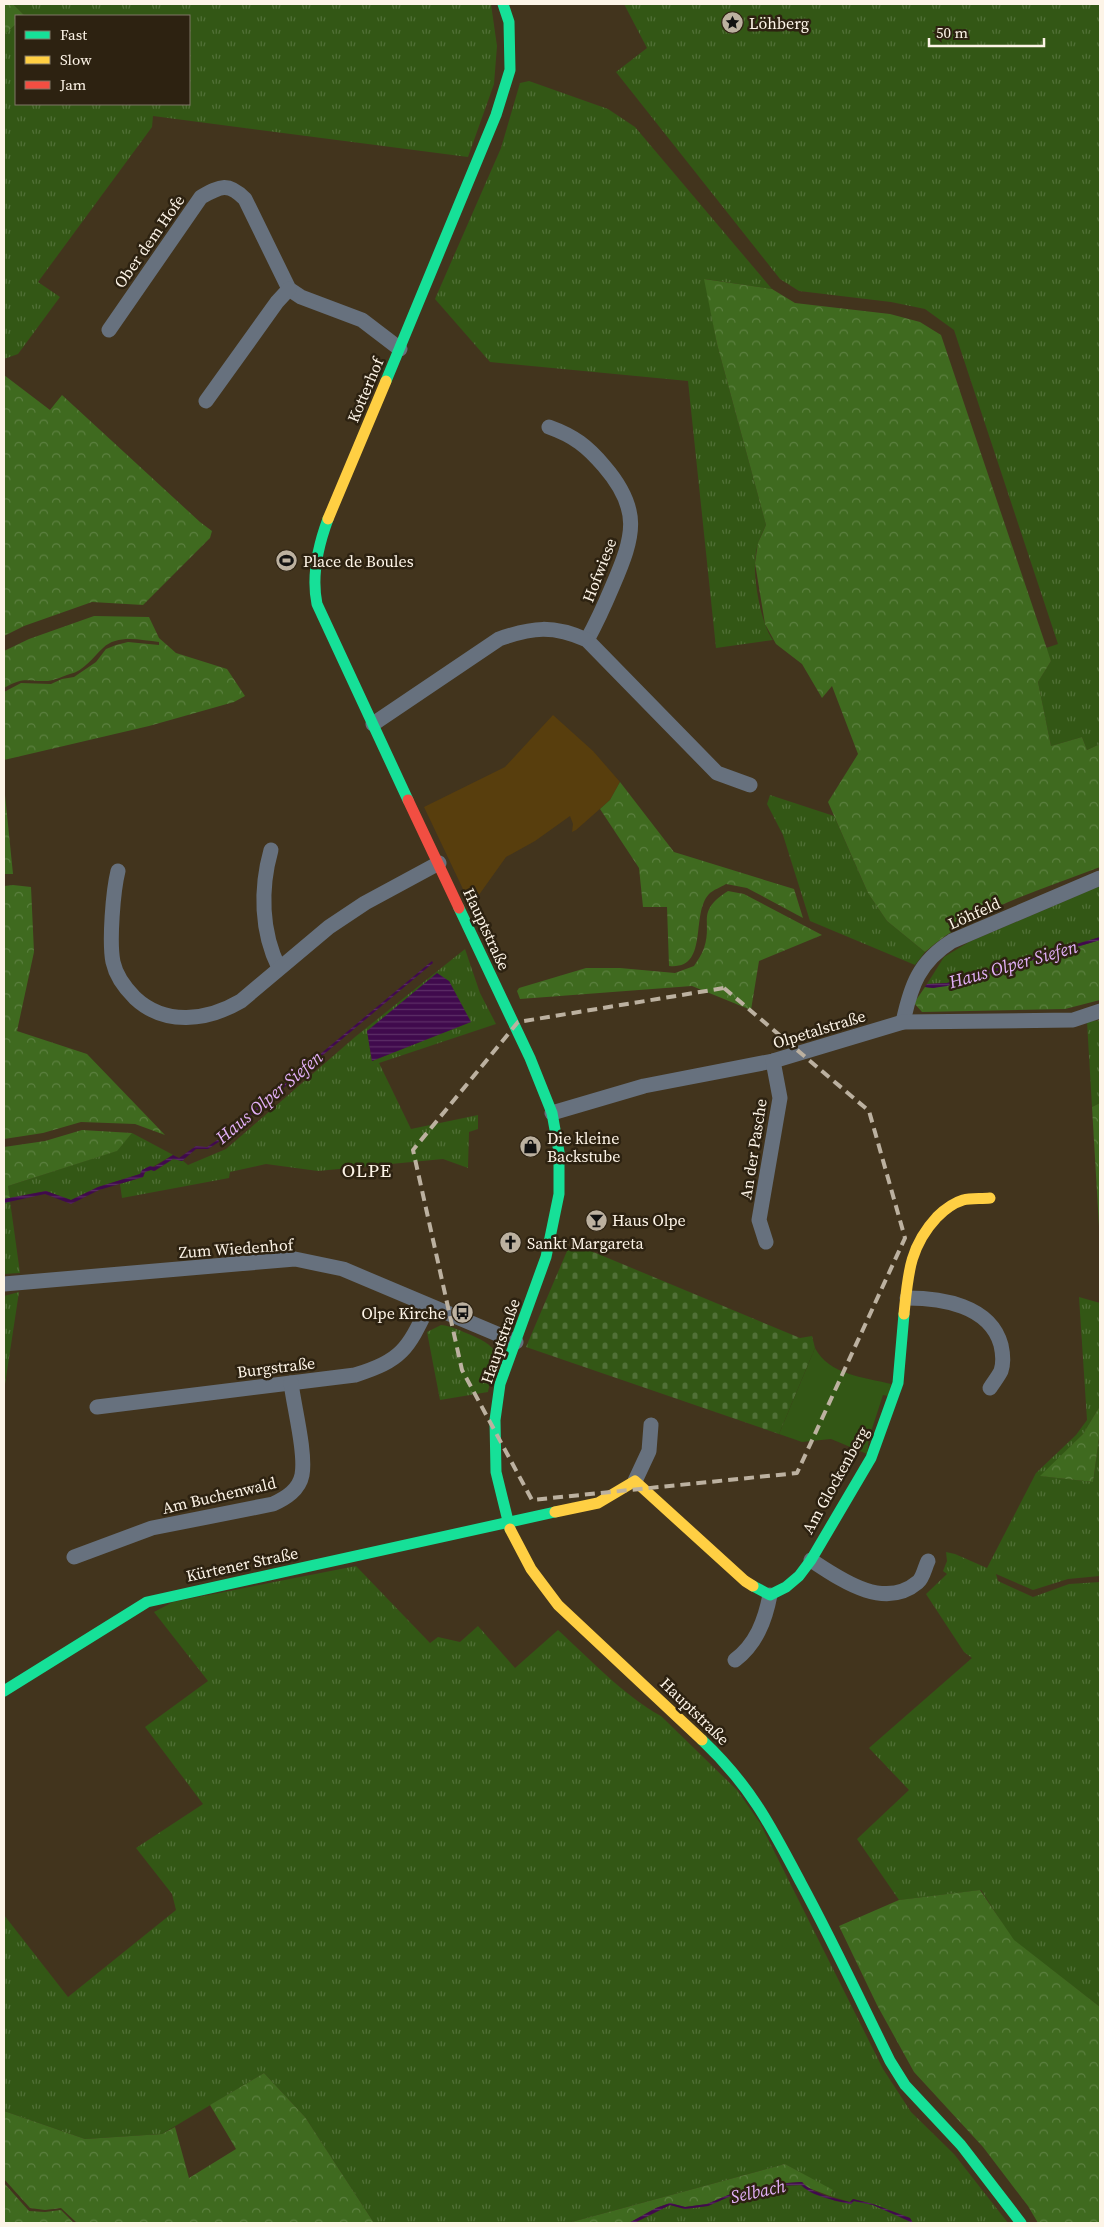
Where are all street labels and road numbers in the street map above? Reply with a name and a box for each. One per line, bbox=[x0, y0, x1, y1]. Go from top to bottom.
street label: Ober dem Hofe bbox=[109, 190, 189, 292]
street label: Kotterhof bbox=[342, 353, 389, 426]
street label: Hofwiese bbox=[577, 535, 621, 605]
street label: Hauptstraße bbox=[458, 884, 516, 974]
street label: Löhfeld bbox=[944, 892, 1004, 934]
street label: Olpetalstraße bbox=[770, 1004, 868, 1054]
street label: An der Pasche bbox=[734, 1097, 772, 1201]
street label: Zum Wiedenhof bbox=[178, 1233, 295, 1263]
street label: Hauptstraße bbox=[475, 1296, 525, 1386]
street label: Burgstraße bbox=[236, 1351, 316, 1383]
street label: Am Glockenberg bbox=[796, 1422, 874, 1538]
street label: Am Buchenwald bbox=[160, 1471, 278, 1519]
street label: Kürtener Straße bbox=[184, 1541, 300, 1587]
street label: Hauptstraße bbox=[656, 1672, 734, 1750]

